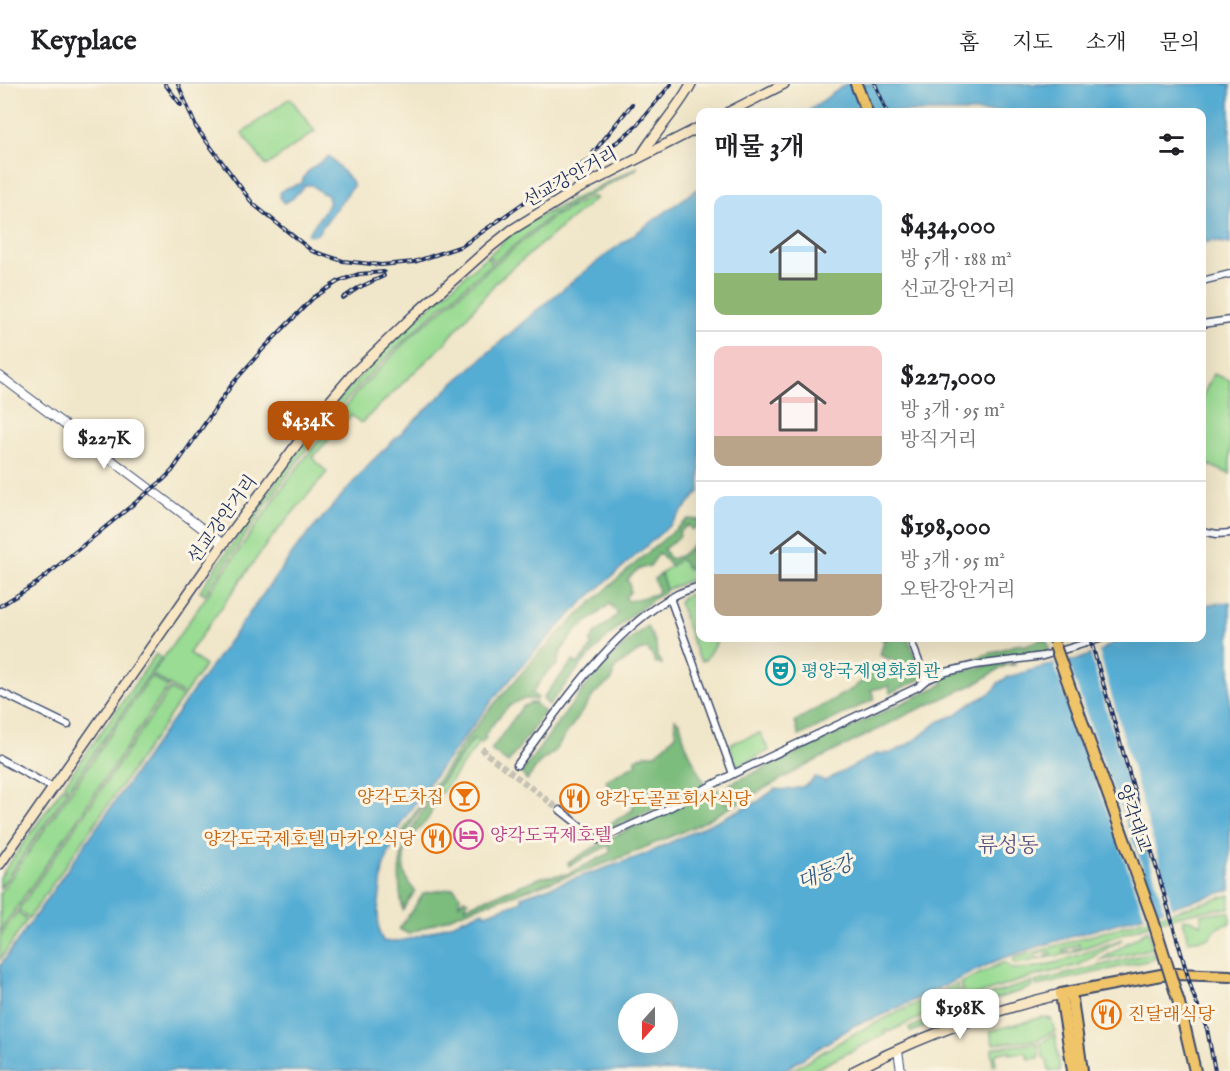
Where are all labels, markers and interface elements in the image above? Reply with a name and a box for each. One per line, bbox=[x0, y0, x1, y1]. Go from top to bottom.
text: Keyplace bbox=[30, 24, 137, 59]
text: 홈 bbox=[959, 30, 979, 57]
text: 지도 bbox=[1012, 30, 1053, 57]
text: 소개 bbox=[1086, 30, 1126, 57]
text: 문의 bbox=[1159, 30, 1200, 57]
icon: filters bbox=[1155, 128, 1188, 161]
text: 매물 3개 bbox=[714, 131, 805, 164]
street label: 선교강안거리 bbox=[520, 143, 622, 214]
text: $434,000 bbox=[900, 209, 996, 242]
icon: home bbox=[762, 219, 834, 291]
text: 방 5개 · 188 m² bbox=[900, 247, 1012, 272]
text: 선교강안거리 bbox=[900, 277, 1016, 302]
text: $227,000 bbox=[900, 360, 996, 393]
icon: home bbox=[762, 370, 834, 442]
text: 방 3개 · 95 m² bbox=[900, 398, 1005, 423]
pin: $434K bbox=[266, 401, 350, 452]
text: $434K bbox=[282, 408, 334, 433]
pin: $227K bbox=[62, 419, 146, 470]
text: $227K bbox=[77, 426, 131, 451]
text: 방직거리 bbox=[900, 428, 977, 453]
street label: 선교강안거리 bbox=[183, 471, 263, 569]
text: $198,000 bbox=[900, 510, 991, 543]
icon: home bbox=[762, 520, 834, 592]
text: 방 3개 · 95 m² bbox=[900, 548, 1005, 573]
text: 오탄강안거리 bbox=[900, 578, 1016, 603]
theatre icon: 평양국제영화회관 bbox=[764, 655, 796, 687]
place label: 평양국제영화회관 bbox=[801, 661, 941, 684]
bar icon: 양각도차집 bbox=[449, 781, 481, 813]
street label: 양각대교 bbox=[1110, 782, 1155, 856]
restaurant icon: 양각도골프회사식당 bbox=[558, 783, 590, 815]
place label: 양각도차집 bbox=[357, 787, 444, 810]
place label: 양각도골프회사식당 bbox=[595, 789, 752, 812]
hotel icon: 양각도국제호텔 bbox=[453, 819, 485, 851]
restaurant icon: 양각도국제호텔 마카오식당 bbox=[421, 823, 453, 855]
place label: 양각도국제호텔 bbox=[490, 825, 612, 848]
place label: 양각도국제호텔 마카오식당 bbox=[203, 829, 417, 852]
district label: 류성동 bbox=[978, 833, 1038, 860]
water label: 대동강 bbox=[794, 850, 860, 895]
pin: $198K bbox=[918, 989, 1002, 1040]
north arrow bbox=[618, 993, 678, 1053]
map controls bbox=[618, 993, 678, 1053]
text: $198K bbox=[935, 996, 985, 1021]
restaurant icon: 진달래식당 bbox=[1091, 998, 1123, 1030]
place label: 진달래식당 bbox=[1128, 1004, 1216, 1027]

